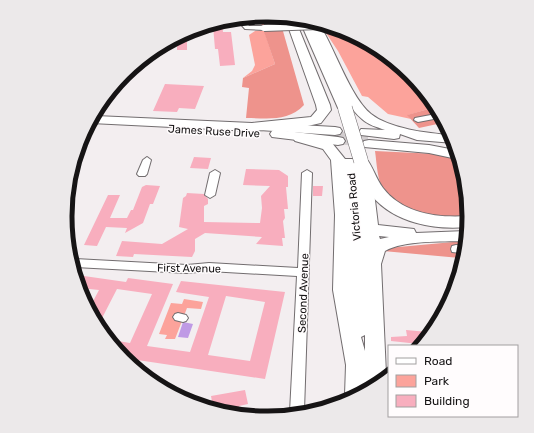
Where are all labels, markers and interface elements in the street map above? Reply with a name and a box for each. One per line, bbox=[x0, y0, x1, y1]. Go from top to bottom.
street label: James Ruse Drive bbox=[168, 123, 260, 140]
street label: Victoria Road bbox=[345, 172, 364, 241]
street label: Second Avenue bbox=[296, 253, 311, 333]
street label: First Avenue bbox=[157, 261, 221, 276]
legend bbox=[388, 345, 518, 417]
text: Road bbox=[424, 354, 452, 368]
text: Park bbox=[424, 374, 450, 388]
text: Building bbox=[424, 394, 470, 408]

